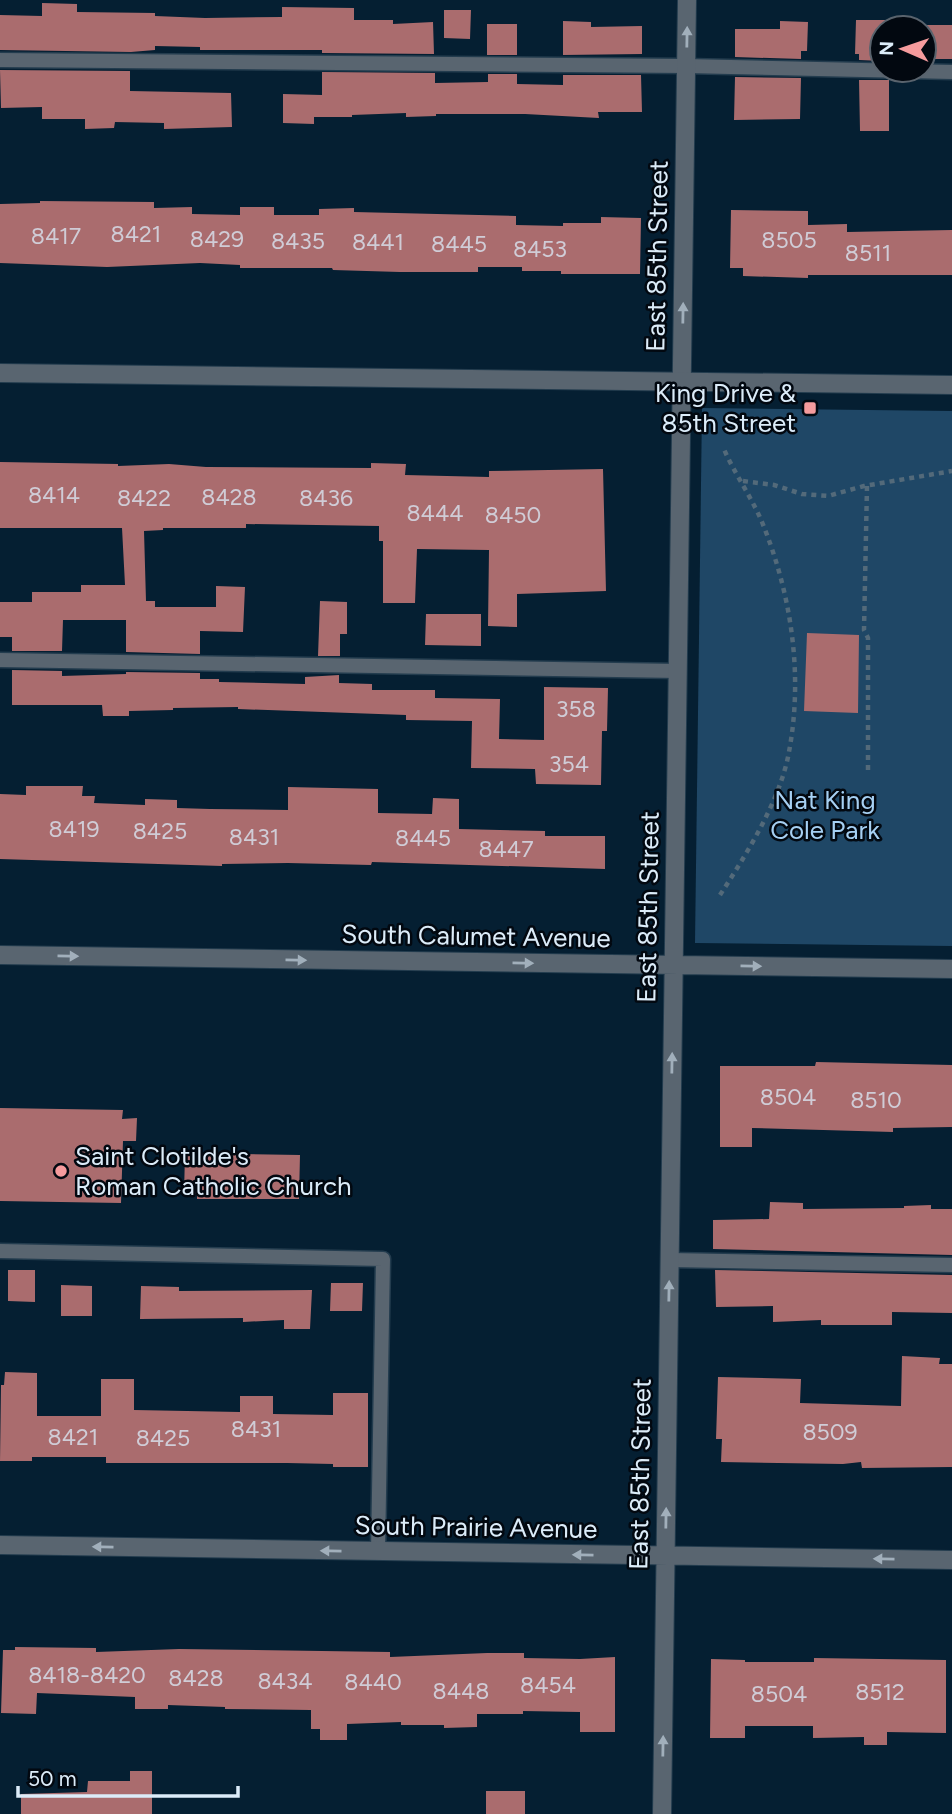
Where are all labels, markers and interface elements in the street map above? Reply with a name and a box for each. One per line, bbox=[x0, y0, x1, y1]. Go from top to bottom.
north arrow bbox=[868, 14, 938, 84]
one-way arrow bbox=[681, 25, 693, 47]
text: N bbox=[875, 41, 898, 56]
street label: East 85th Street bbox=[639, 160, 675, 352]
house number: 8421 bbox=[111, 220, 161, 248]
house number: 8417 bbox=[31, 222, 81, 250]
house number: 8429 bbox=[190, 225, 244, 253]
house number: 8505 bbox=[761, 226, 817, 254]
house number: 8435 bbox=[271, 227, 325, 255]
house number: 8441 bbox=[352, 228, 404, 256]
house number: 8445 bbox=[431, 230, 487, 258]
house number: 8453 bbox=[513, 235, 567, 263]
house number: 8511 bbox=[845, 239, 891, 267]
one-way arrow bbox=[677, 302, 689, 324]
place label: King Drive & 85th Street bbox=[655, 377, 796, 439]
marker: King Drive & 85th Street bbox=[802, 400, 818, 416]
house number: 8414 bbox=[28, 481, 80, 509]
house number: 8428 bbox=[201, 483, 257, 511]
house number: 8422 bbox=[117, 484, 171, 512]
house number: 8436 bbox=[299, 484, 353, 512]
house number: 8444 bbox=[407, 499, 463, 527]
house number: 8450 bbox=[485, 501, 541, 529]
house number: 358 bbox=[556, 695, 596, 723]
house number: 354 bbox=[549, 750, 589, 778]
park label: Nat King Cole Park bbox=[770, 784, 880, 846]
street label: East 85th Street bbox=[630, 811, 666, 1003]
house number: 8419 bbox=[49, 815, 99, 843]
house number: 8425 bbox=[133, 817, 187, 845]
house number: 8431 bbox=[229, 823, 279, 851]
house number: 8445 bbox=[395, 824, 451, 852]
house number: 8447 bbox=[478, 835, 534, 863]
street label: South Calumet Avenue bbox=[341, 918, 611, 954]
one-way arrow bbox=[57, 950, 79, 962]
one-way arrow bbox=[285, 954, 307, 965]
one-way arrow bbox=[512, 957, 534, 969]
one-way arrow bbox=[740, 960, 762, 972]
one-way arrow bbox=[667, 1052, 678, 1074]
house number: 8504 bbox=[760, 1083, 816, 1111]
house number: 8510 bbox=[850, 1086, 902, 1114]
place label: Saint Clotilde's Roman Catholic Church bbox=[75, 1140, 351, 1202]
marker: Saint Clotilde's Roman Catholic Church bbox=[53, 1163, 69, 1179]
one-way arrow bbox=[663, 1280, 675, 1302]
street label: East 85th Street bbox=[622, 1378, 658, 1570]
house number: 8431 bbox=[231, 1415, 281, 1443]
house number: 8509 bbox=[802, 1418, 858, 1446]
house number: 8421 bbox=[48, 1423, 98, 1451]
house number: 8425 bbox=[136, 1424, 190, 1452]
one-way arrow bbox=[660, 1507, 672, 1529]
street label: South Prairie Avenue bbox=[354, 1509, 598, 1545]
one-way arrow bbox=[92, 1541, 114, 1553]
one-way arrow bbox=[320, 1545, 342, 1557]
one-way arrow bbox=[572, 1550, 594, 1561]
one-way arrow bbox=[873, 1553, 895, 1565]
house number: 8418-8420 bbox=[28, 1661, 146, 1689]
house number: 8428 bbox=[168, 1664, 224, 1692]
house number: 8434 bbox=[257, 1667, 313, 1695]
house number: 8440 bbox=[344, 1668, 402, 1696]
house number: 8454 bbox=[520, 1671, 576, 1699]
house number: 8448 bbox=[433, 1677, 489, 1705]
house number: 8512 bbox=[855, 1678, 905, 1706]
house number: 8504 bbox=[751, 1680, 807, 1708]
one-way arrow bbox=[657, 1735, 669, 1757]
scale bar bbox=[18, 1755, 238, 1799]
text: 50 m bbox=[28, 1766, 77, 1791]

